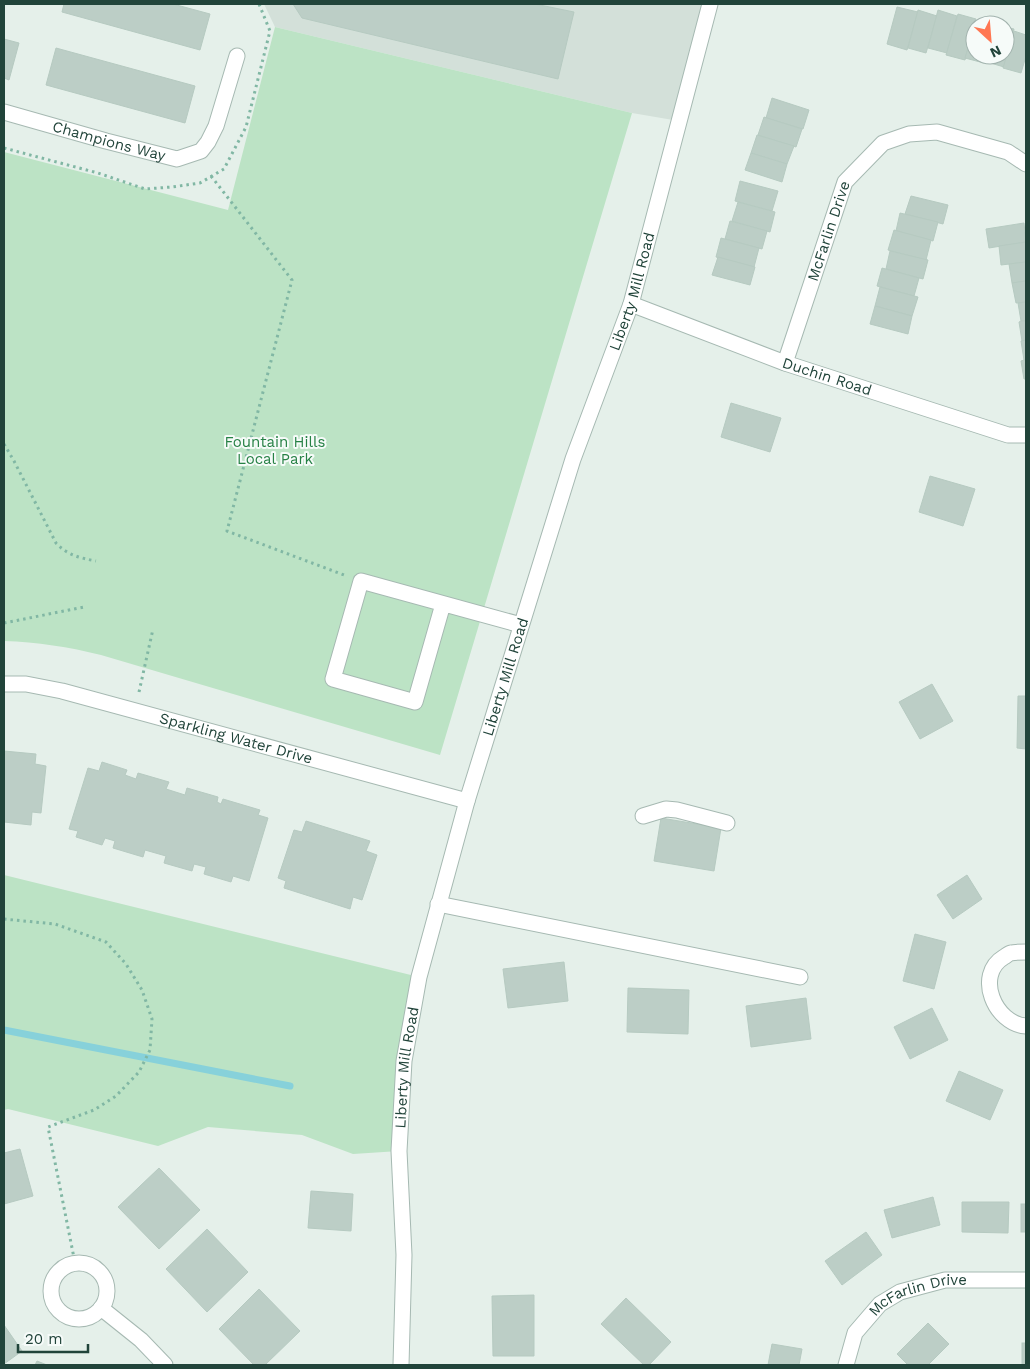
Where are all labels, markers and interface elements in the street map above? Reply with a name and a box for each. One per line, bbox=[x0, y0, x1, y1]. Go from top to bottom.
north arrow bbox=[965, 15, 1015, 65]
text: N bbox=[988, 42, 1004, 61]
street label: Champions Way bbox=[50, 117, 168, 165]
street label: McFarlin Drive bbox=[804, 179, 854, 283]
street label: Liberty Mill Road bbox=[605, 230, 658, 353]
street label: Duchin Road bbox=[780, 354, 874, 399]
park label: Fountain Hills Local Park bbox=[224, 433, 326, 468]
street label: Liberty Mill Road bbox=[479, 616, 532, 738]
street label: Sparkling Water Drive bbox=[157, 709, 315, 768]
street label: Liberty Mill Road bbox=[391, 1005, 423, 1129]
street label: McFarlin Drive bbox=[865, 1271, 967, 1320]
scale bar bbox=[18, 1322, 88, 1354]
text: 20 m bbox=[25, 1330, 63, 1348]

